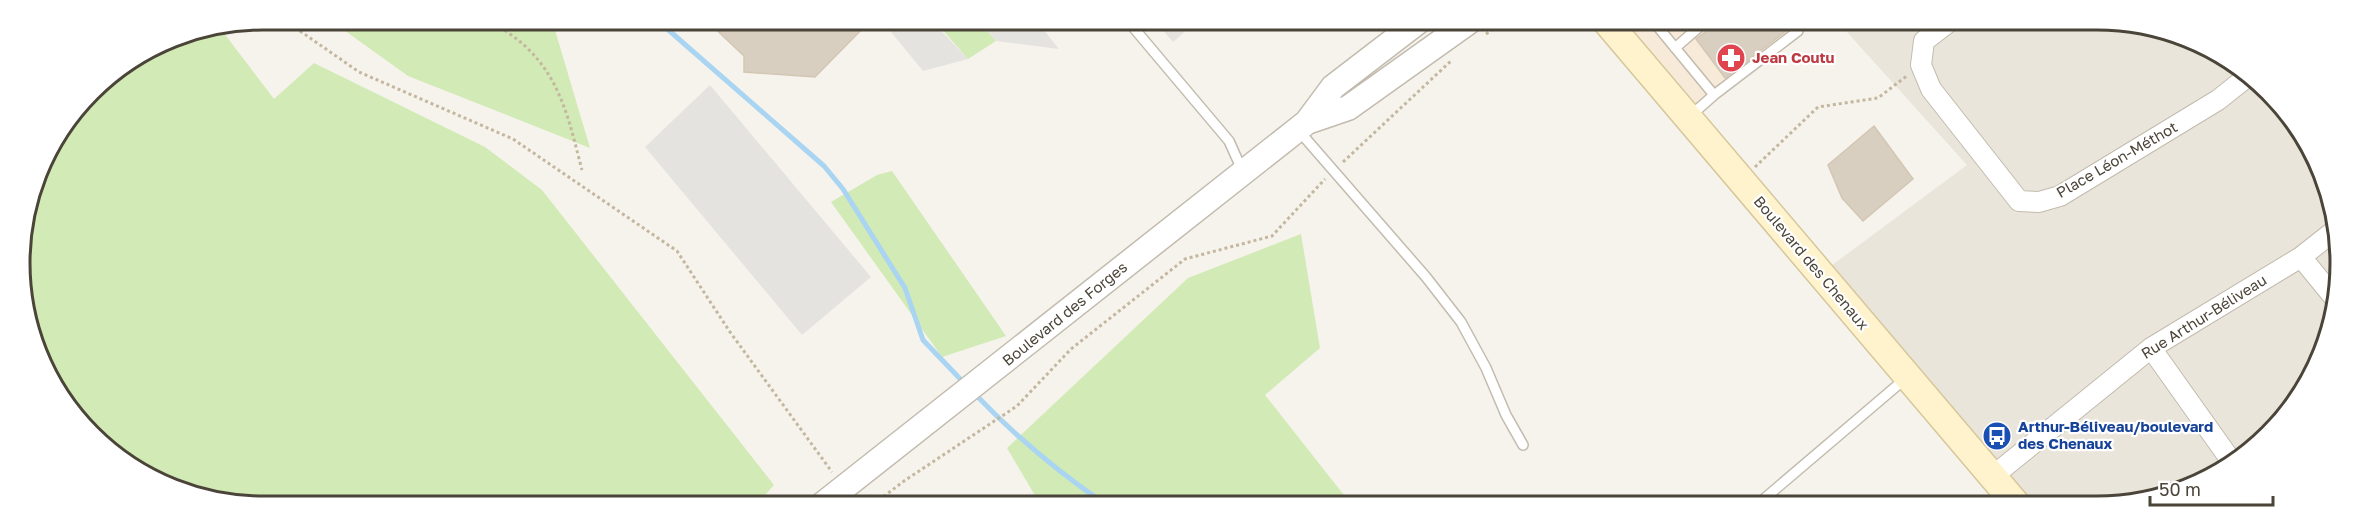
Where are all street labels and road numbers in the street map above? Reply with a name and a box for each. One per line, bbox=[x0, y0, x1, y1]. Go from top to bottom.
street label: Place Léon-Méthot bbox=[2053, 117, 2180, 201]
street label: Boulevard des Chenaux bbox=[1751, 192, 1873, 333]
street label: Boulevard des Forges bbox=[998, 257, 1130, 369]
street label: Rue Arthur-Béliveau bbox=[2137, 270, 2270, 362]

